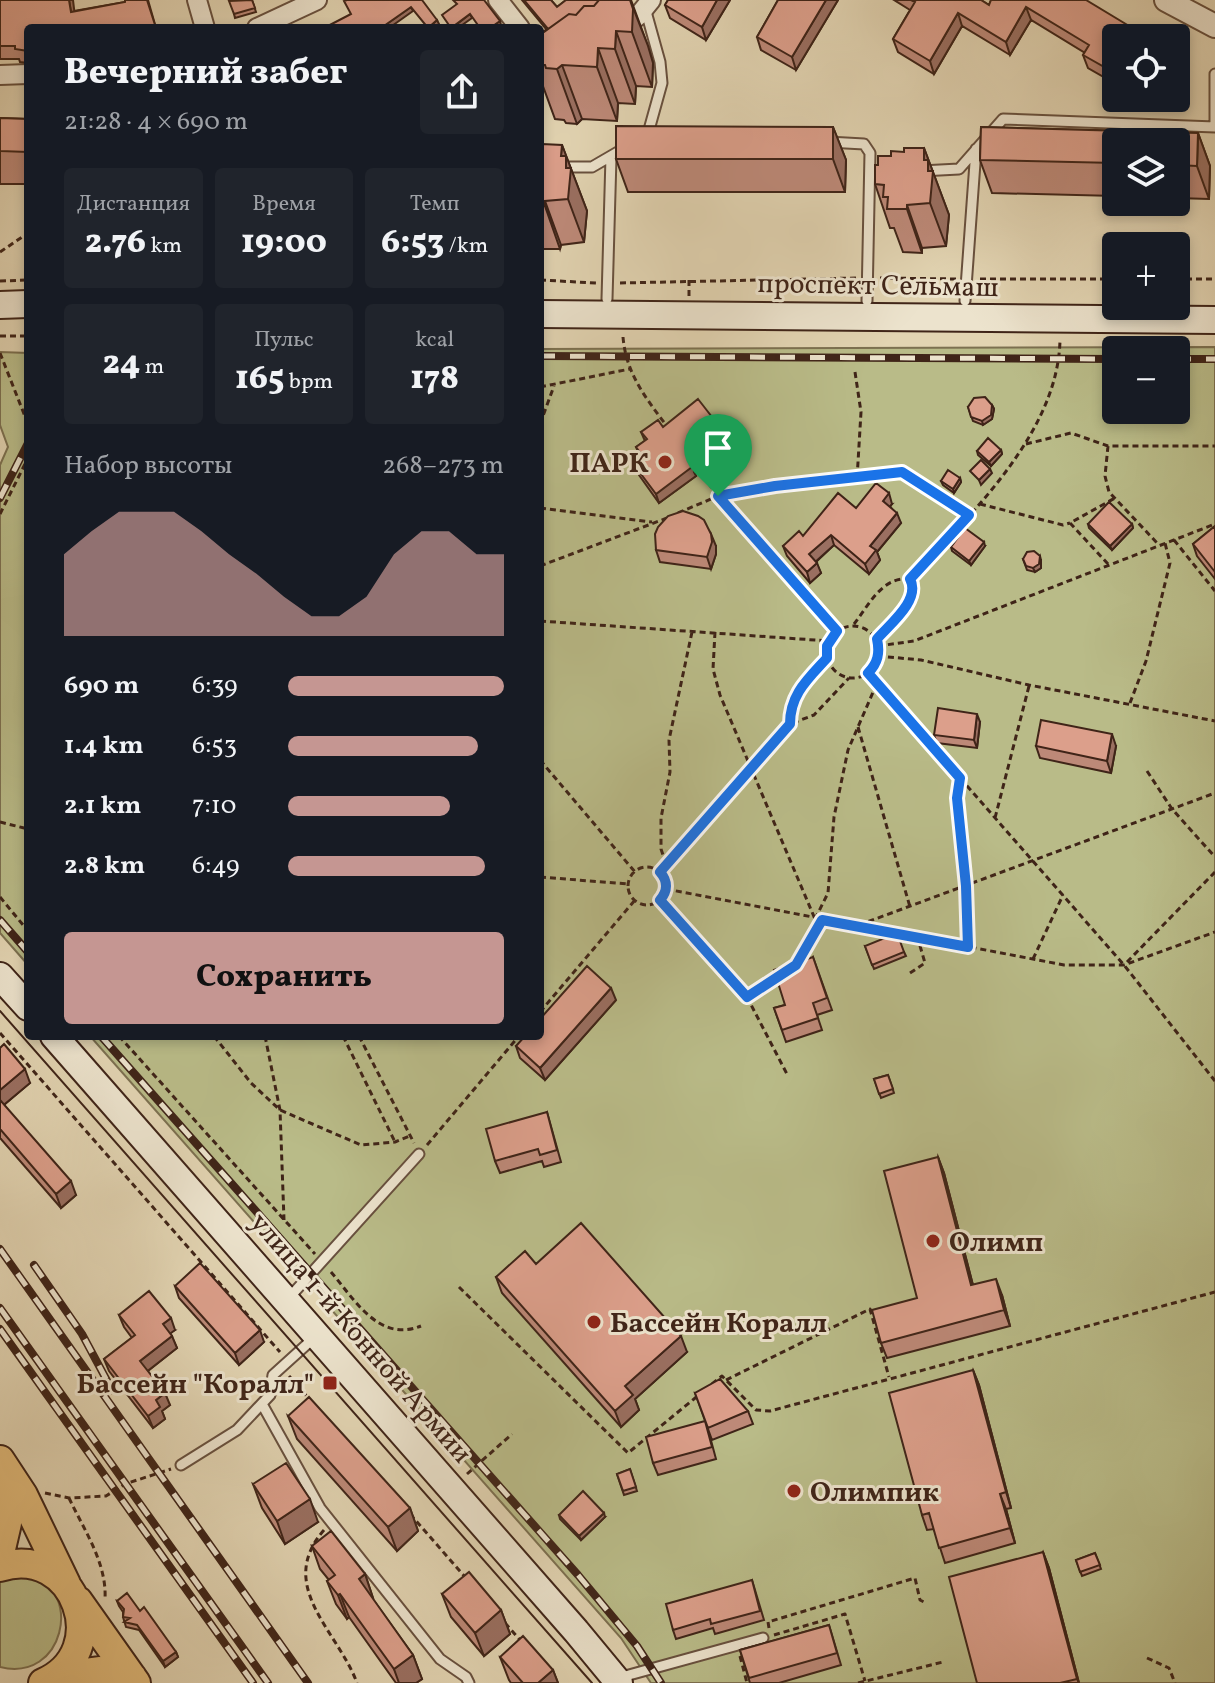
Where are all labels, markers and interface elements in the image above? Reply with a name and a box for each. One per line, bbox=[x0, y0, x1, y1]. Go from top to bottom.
map controls bbox=[1102, 24, 1190, 424]
button: locate bbox=[1102, 24, 1190, 112]
text: Вечерний забег bbox=[64, 49, 347, 99]
button: share bbox=[420, 50, 504, 134]
text: 21:28 · 4 × 690 m bbox=[64, 104, 248, 140]
button: layers bbox=[1102, 128, 1190, 216]
text: Дистанция bbox=[77, 189, 190, 220]
text: Время bbox=[252, 189, 316, 220]
text: Темп bbox=[410, 189, 459, 220]
text: 2.76 bbox=[85, 220, 146, 267]
text: 19:00 bbox=[241, 220, 327, 267]
text: 6:53 bbox=[381, 220, 444, 267]
text: km bbox=[146, 231, 182, 262]
text: /km bbox=[444, 231, 488, 262]
button: + bbox=[1102, 232, 1190, 320]
street label: проспект Сельмаш bbox=[757, 265, 999, 308]
text: Пульс bbox=[254, 325, 314, 356]
text: kcal bbox=[415, 325, 454, 356]
button: − bbox=[1102, 336, 1190, 424]
text: 24 bbox=[103, 341, 140, 388]
text: m bbox=[140, 352, 164, 383]
text: 165 bbox=[235, 356, 284, 403]
text: 178 bbox=[410, 356, 459, 403]
text: bpm bbox=[284, 367, 333, 398]
pin bbox=[684, 414, 752, 496]
icon: arrive bbox=[696, 426, 740, 470]
place label: ПАРК bbox=[569, 445, 649, 484]
text: Набор высоты bbox=[64, 448, 232, 484]
text: 268–273 m bbox=[382, 448, 504, 484]
marker: ПАРК bbox=[656, 453, 674, 471]
text: 690 m bbox=[64, 668, 139, 704]
text: 6:39 bbox=[192, 668, 238, 704]
text: 1.4 km bbox=[64, 728, 144, 764]
text: 6:53 bbox=[192, 728, 237, 764]
text: 2.1 km bbox=[64, 788, 141, 824]
text: 7:10 bbox=[192, 788, 236, 824]
text: 2.8 km bbox=[64, 848, 145, 884]
text: 6:49 bbox=[192, 848, 240, 884]
button: Сохранить bbox=[64, 932, 504, 1024]
street label: улица 1-й Конной Армии bbox=[240, 1205, 480, 1473]
place label: Олимп bbox=[949, 1224, 1043, 1263]
marker: Олимп bbox=[924, 1232, 942, 1250]
place label: Бассейн Коралл bbox=[610, 1305, 827, 1344]
marker: Бассейн Коралл bbox=[585, 1313, 603, 1331]
place label: Бассейн "Коралл" bbox=[76, 1366, 314, 1405]
marker: Бассейн "Коралл" bbox=[321, 1374, 339, 1392]
place label: Олимпик bbox=[810, 1474, 939, 1513]
marker: Олимпик bbox=[785, 1482, 803, 1500]

